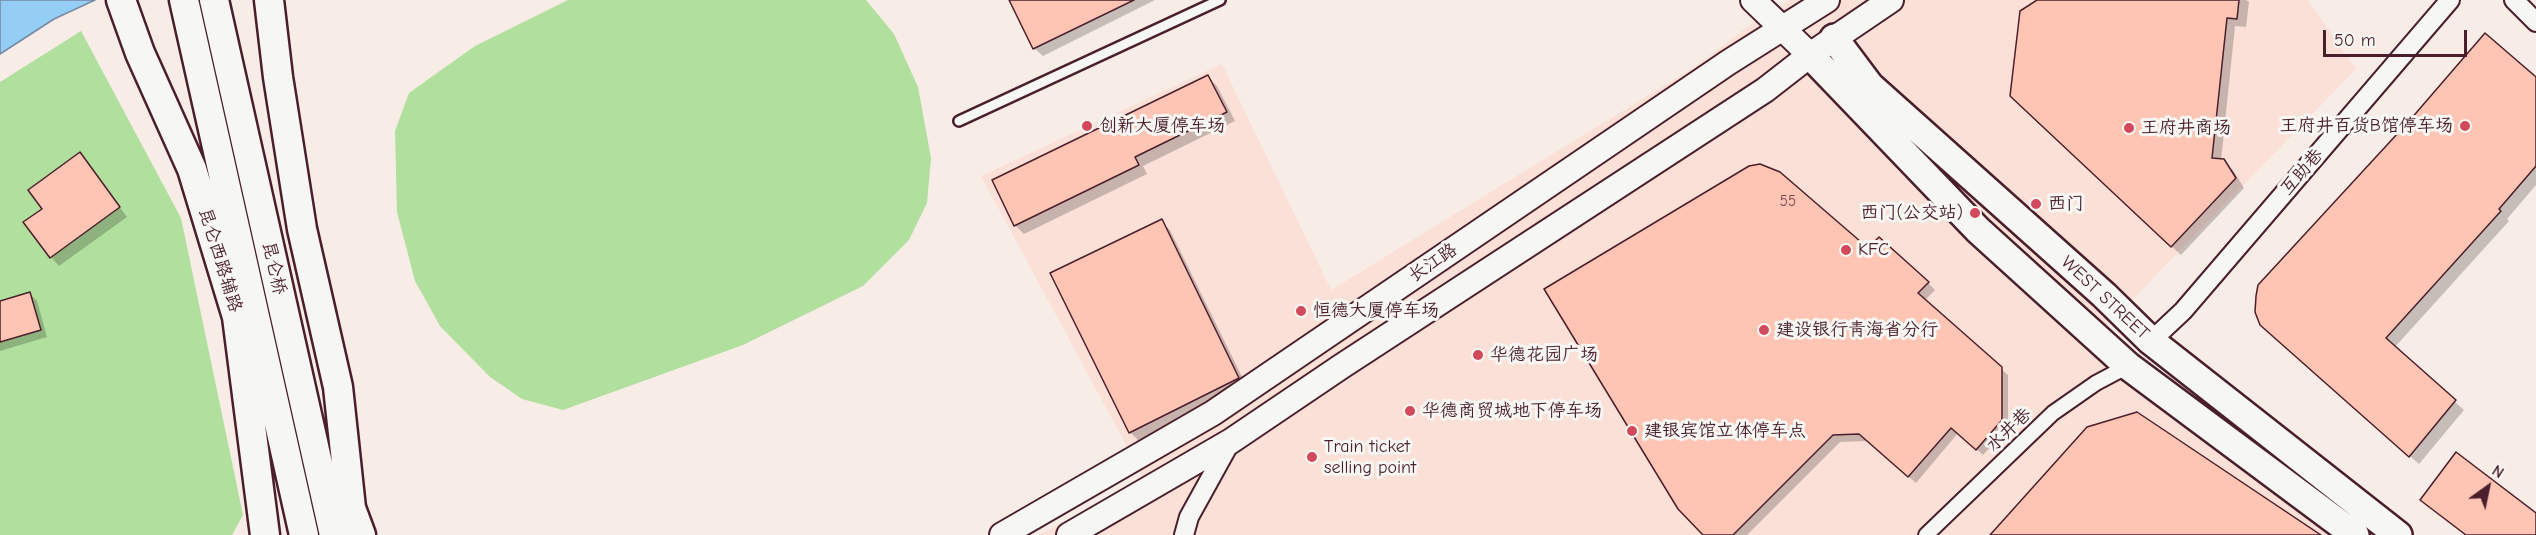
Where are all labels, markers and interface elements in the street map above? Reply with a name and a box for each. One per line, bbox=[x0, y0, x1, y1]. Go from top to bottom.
scale bar bbox=[2326, 18, 2470, 56]
text: 50 m bbox=[2334, 30, 2376, 51]
place label: 创新大厦停车场 bbox=[1099, 115, 1225, 137]
place label: 王府井百货B馆停车场 bbox=[2280, 115, 2453, 137]
place label: 王府井商场 bbox=[2141, 117, 2231, 139]
marker: 创新大厦停车场 bbox=[1080, 119, 1094, 133]
marker: 王府井百货B馆停车场 bbox=[2458, 119, 2472, 133]
marker: 王府井商场 bbox=[2122, 121, 2136, 135]
street label: 互助巷 bbox=[2276, 145, 2328, 199]
house number: 55 bbox=[1780, 193, 1796, 211]
place label: 西门 bbox=[2048, 193, 2084, 215]
marker: 西门 bbox=[2029, 197, 2043, 211]
place label: 西门(公交站) bbox=[1861, 202, 1963, 224]
street label: 昆仑西路辅路 bbox=[194, 205, 246, 315]
marker: 西门(公交站) bbox=[1968, 206, 1982, 220]
street label: 昆仑桥 bbox=[257, 239, 291, 297]
street label: 长江路 bbox=[1405, 239, 1461, 287]
place label: KFC bbox=[1858, 239, 1889, 261]
marker: KFC bbox=[1839, 243, 1853, 257]
street label: WEST STREET bbox=[2056, 252, 2154, 344]
place label: 恒德大厦停车场 bbox=[1313, 300, 1439, 322]
marker: 恒德大厦停车场 bbox=[1294, 304, 1308, 318]
place label: 建设银行青海省分行 bbox=[1776, 319, 1938, 341]
marker: 建设银行青海省分行 bbox=[1757, 323, 1771, 337]
place label: 华德花园广场 bbox=[1490, 344, 1598, 366]
marker: 华德花园广场 bbox=[1471, 348, 1485, 362]
place label: 华德商贸城地下停车场 bbox=[1422, 400, 1602, 422]
street label: 水井巷 bbox=[1982, 403, 2036, 457]
marker: 华德商贸城地下停车场 bbox=[1403, 404, 1417, 418]
place label: 建银宾馆立体停车点 bbox=[1644, 420, 1806, 442]
marker: 建银宾馆立体停车点 bbox=[1625, 424, 1639, 438]
place label: Train ticket selling point bbox=[1324, 436, 1416, 478]
marker: Train ticket selling point bbox=[1305, 450, 1319, 464]
north arrow bbox=[2458, 457, 2518, 517]
text: N bbox=[2489, 462, 2507, 482]

